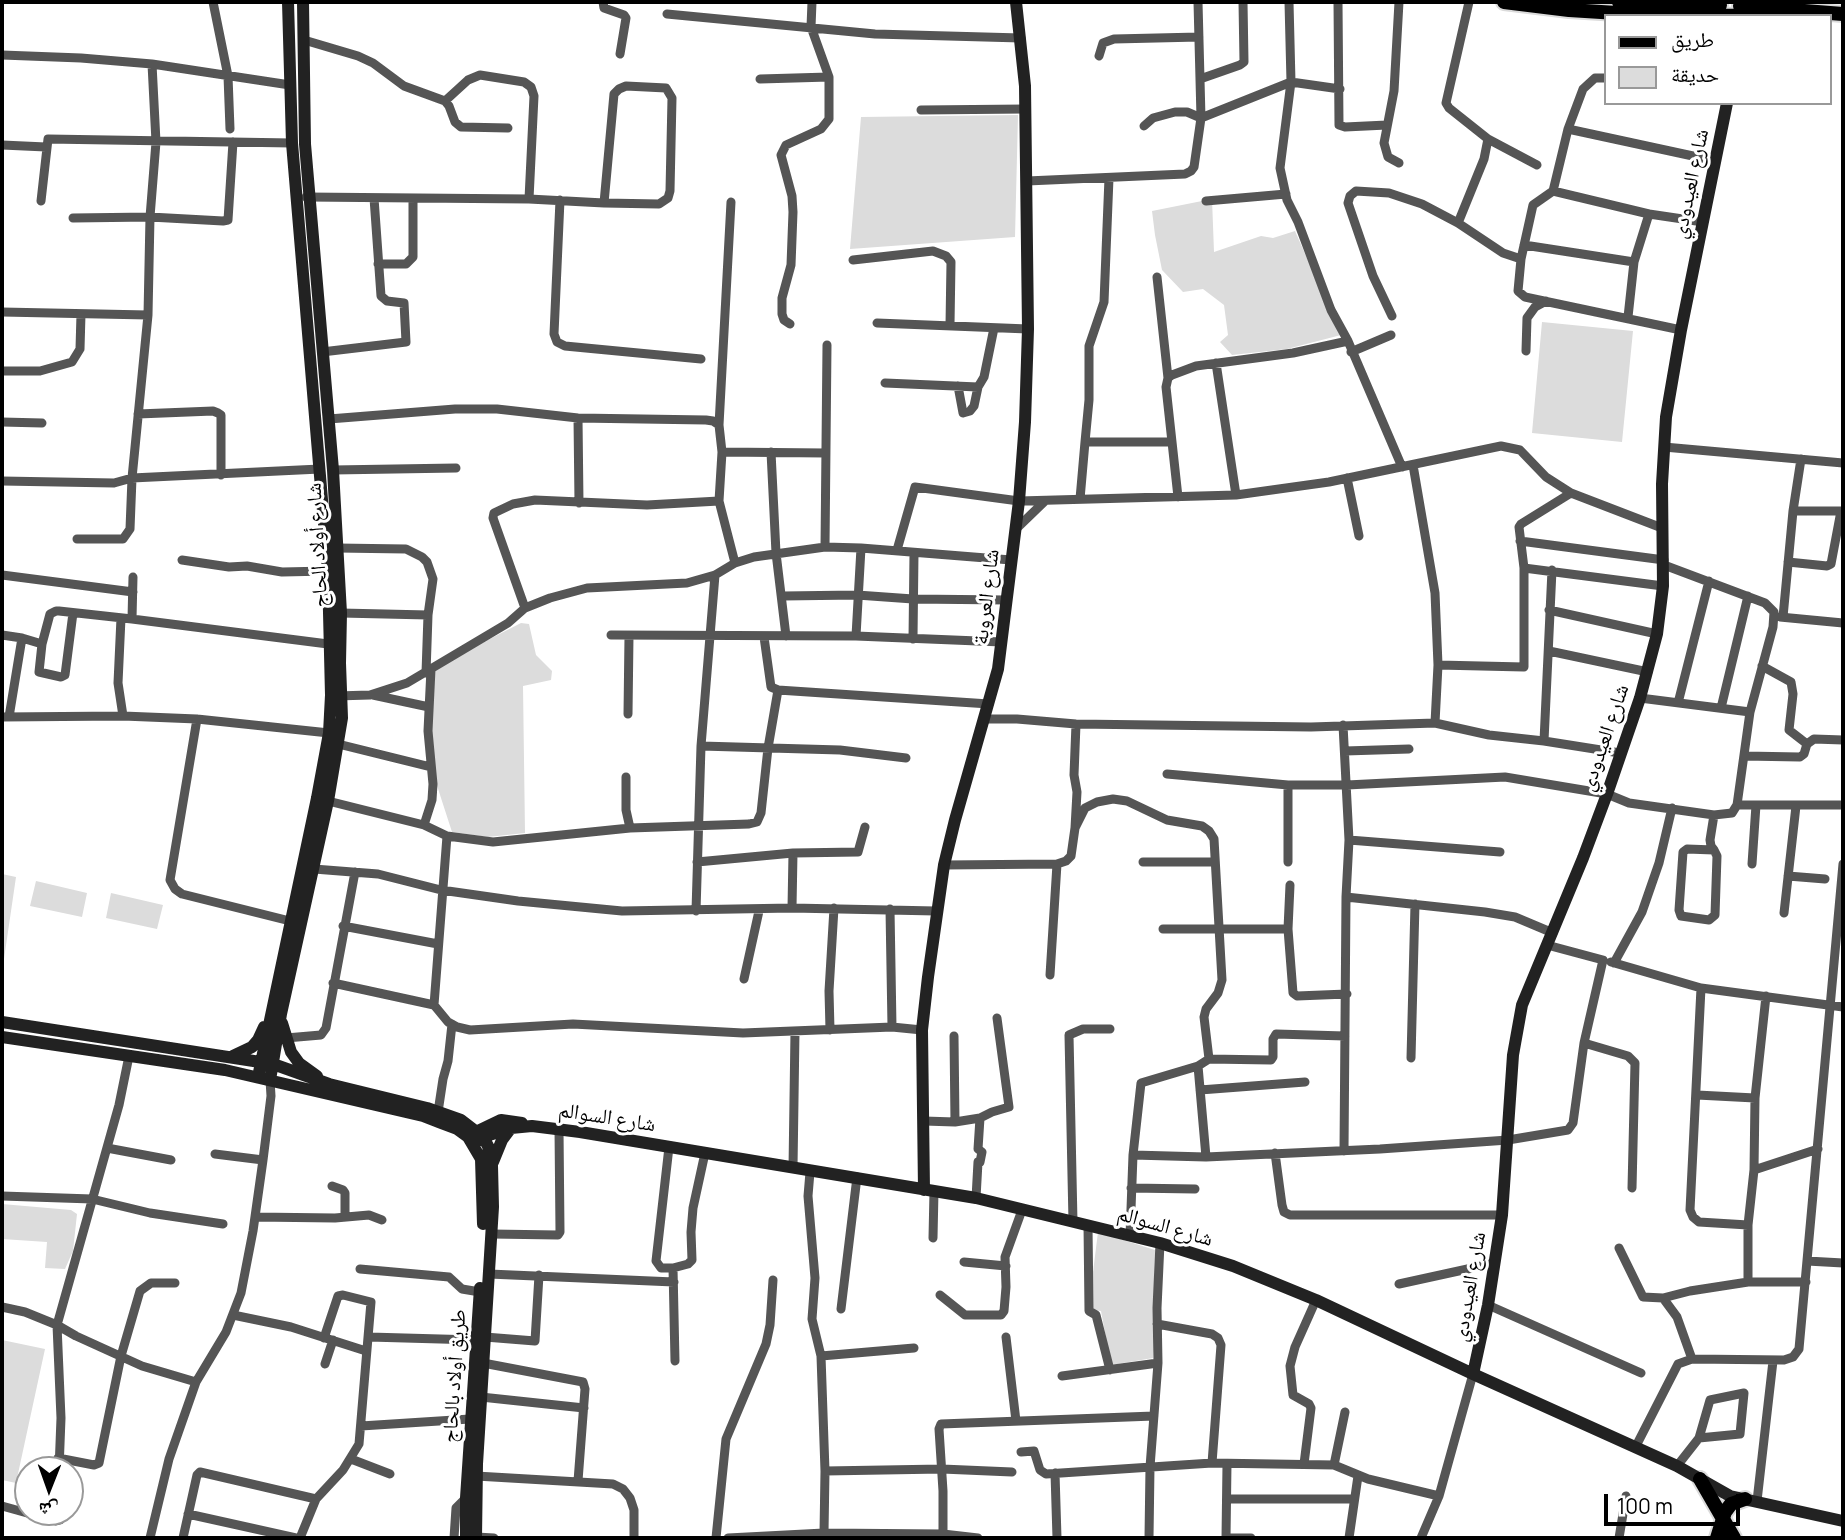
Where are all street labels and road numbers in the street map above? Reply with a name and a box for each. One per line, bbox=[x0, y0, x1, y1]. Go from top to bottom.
street label: شارع العيدودي bbox=[1667, 127, 1715, 241]
street label: شارع أولاد الحاج bbox=[302, 482, 334, 608]
street label: شارع العروبة bbox=[969, 548, 1005, 646]
street label: شارع العيدودي bbox=[1575, 681, 1635, 795]
street label: شارع السوالم bbox=[557, 1098, 657, 1138]
street label: شارع السوالم bbox=[1114, 1201, 1216, 1253]
street label: شارع العيدودي bbox=[1448, 1230, 1492, 1344]
street label: طريق أولاد بالحاج bbox=[438, 1308, 472, 1444]

